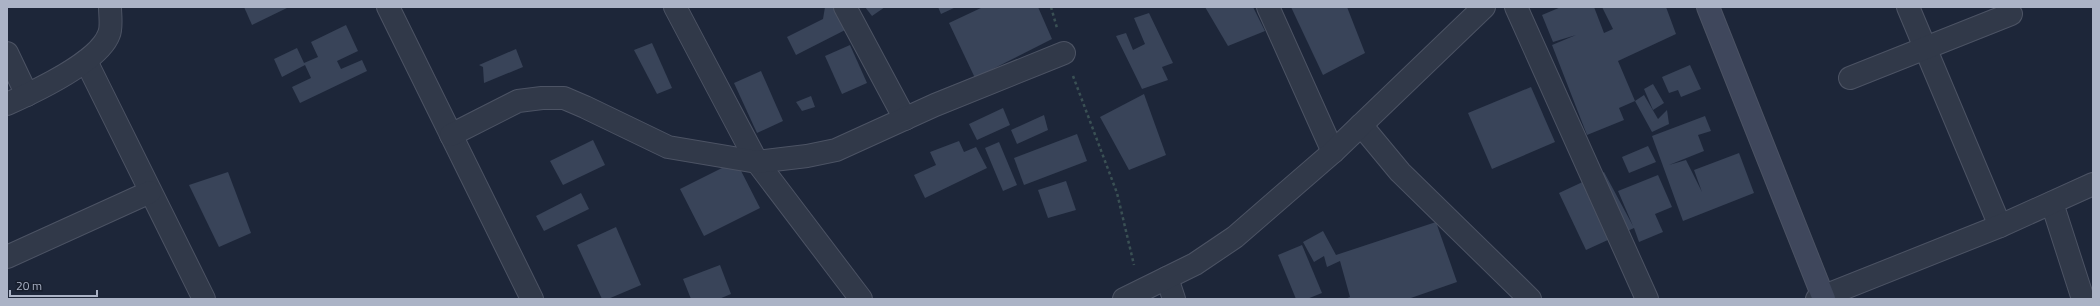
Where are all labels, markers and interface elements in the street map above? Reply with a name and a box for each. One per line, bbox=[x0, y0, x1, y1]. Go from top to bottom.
scale bar bbox=[10, 272, 97, 298]
text: 20 m bbox=[16, 276, 42, 295]

